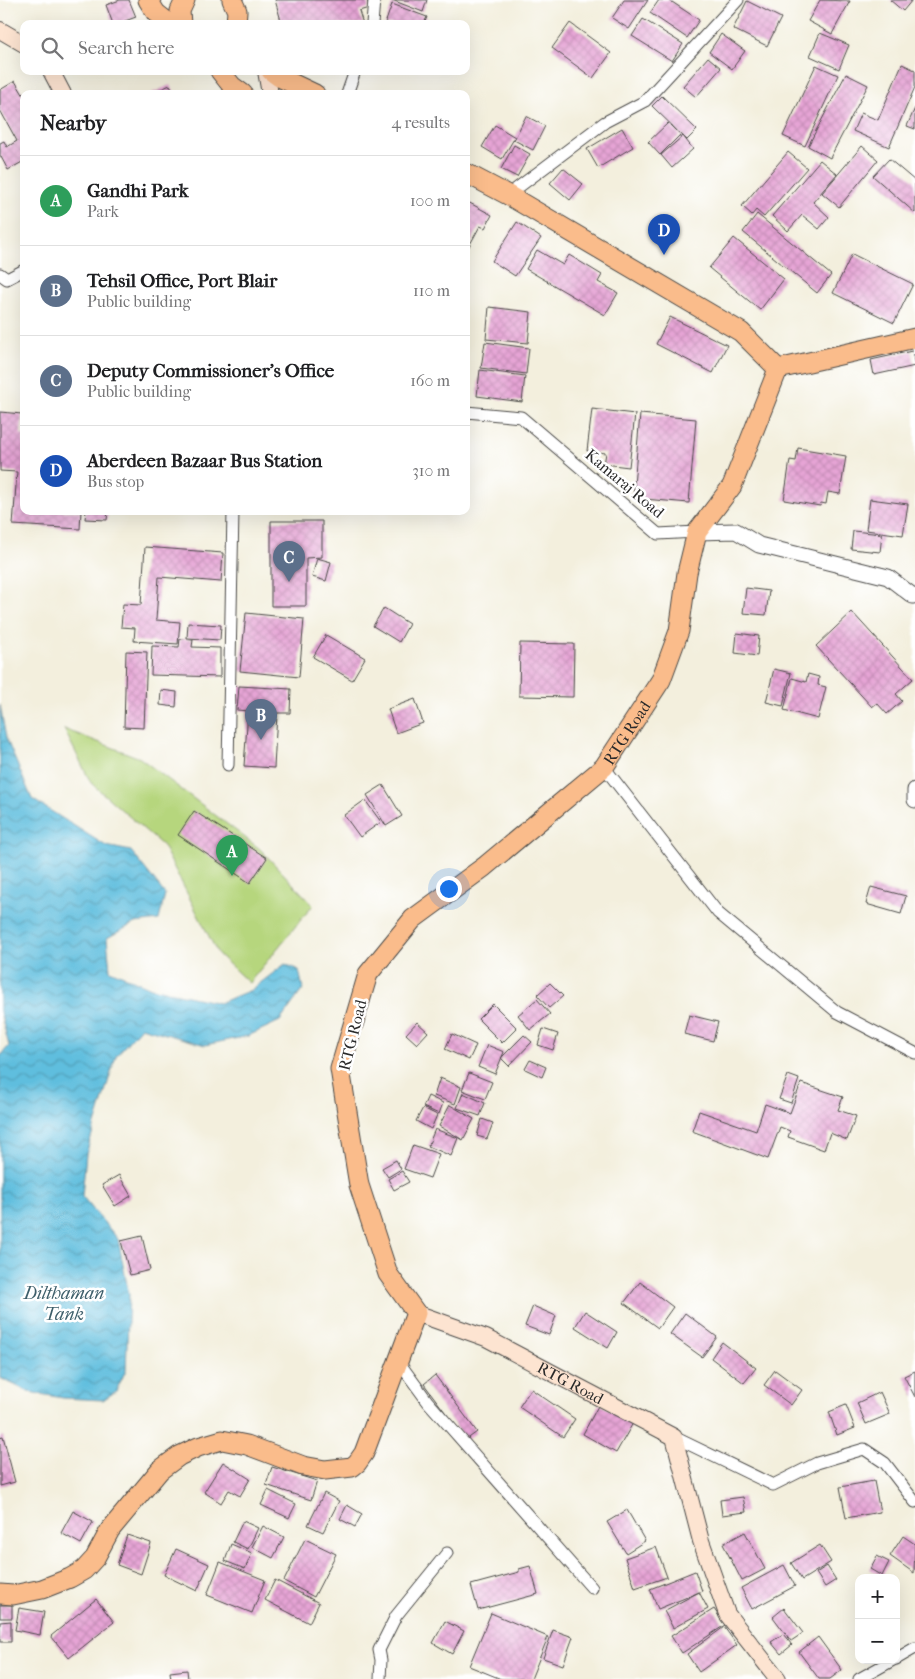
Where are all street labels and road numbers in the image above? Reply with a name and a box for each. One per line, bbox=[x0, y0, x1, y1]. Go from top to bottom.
street label: Kamaraj Road bbox=[581, 445, 668, 522]
street label: RTG Road bbox=[599, 697, 655, 768]
street label: RTG Road bbox=[335, 997, 371, 1072]
street label: RTG Road bbox=[534, 1358, 607, 1408]

